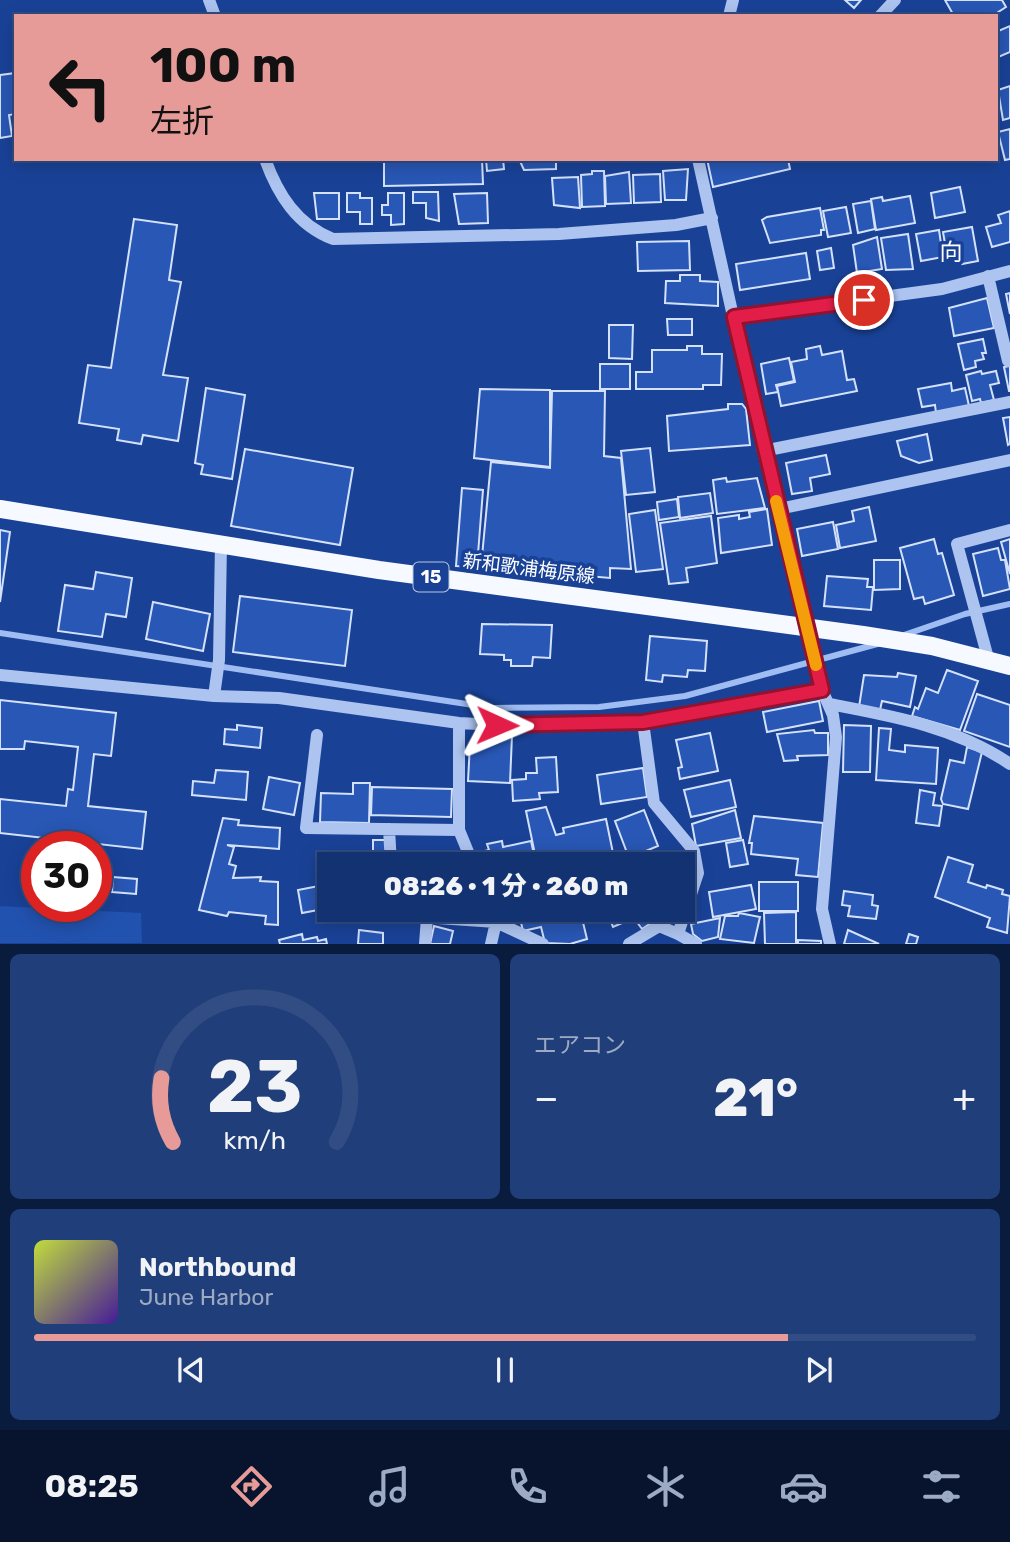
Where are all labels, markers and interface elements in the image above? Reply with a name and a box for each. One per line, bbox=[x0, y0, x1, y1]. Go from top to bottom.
text: 100 m bbox=[150, 36, 296, 94]
icon: left bbox=[35, 42, 126, 133]
text: 左折 bbox=[150, 102, 214, 140]
district label: 向 bbox=[940, 238, 963, 266]
pin bbox=[834, 270, 894, 330]
icon: arrive bbox=[845, 281, 883, 319]
street label: 新和歌浦梅原線 bbox=[462, 549, 596, 588]
road number: 15 bbox=[414, 562, 448, 592]
position arrow bbox=[460, 688, 534, 762]
speed limit sign: 30 bbox=[21, 831, 112, 922]
text: 08:26 · 1 分 · 260 m bbox=[384, 871, 628, 902]
text: エアコン bbox=[534, 1031, 626, 1059]
text: 23 bbox=[207, 1045, 303, 1131]
text: 21° bbox=[713, 1067, 798, 1129]
text: − bbox=[534, 1075, 559, 1121]
text: + bbox=[952, 1075, 976, 1121]
text: km/h bbox=[224, 1126, 286, 1155]
text: Northbound bbox=[139, 1252, 297, 1283]
text: June Harbor bbox=[139, 1283, 273, 1311]
icon: previous bbox=[172, 1351, 210, 1389]
icon: pause bbox=[486, 1351, 524, 1389]
icon: next bbox=[800, 1351, 838, 1389]
icon: directions bbox=[227, 1462, 276, 1511]
icon: music bbox=[365, 1462, 414, 1511]
icon: phone bbox=[503, 1462, 552, 1511]
icon: climate bbox=[641, 1462, 690, 1511]
icon: car bbox=[779, 1462, 828, 1511]
icon: filters bbox=[917, 1462, 966, 1511]
text: 08:25 bbox=[44, 1467, 139, 1505]

